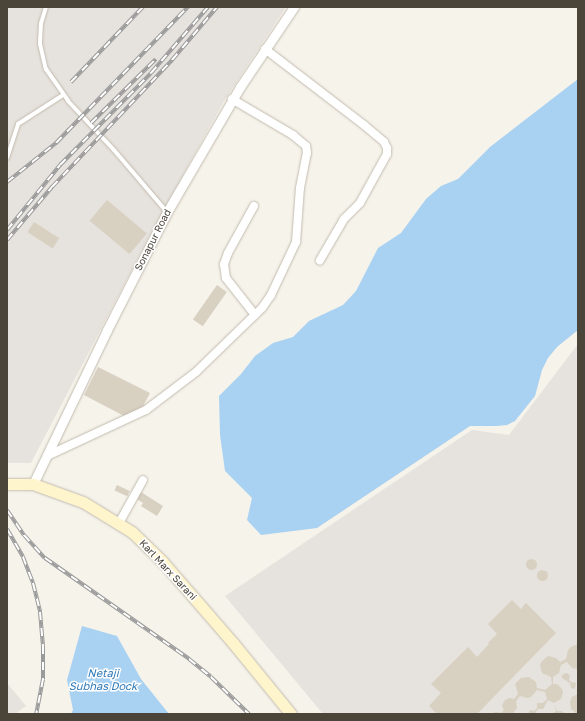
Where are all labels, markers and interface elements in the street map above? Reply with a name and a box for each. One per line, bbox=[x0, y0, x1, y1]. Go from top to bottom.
street label: Sonapur Road bbox=[132, 207, 174, 273]
street label: Karl Marx Sarani bbox=[137, 537, 199, 603]
water label: Netaji Subhas Dock bbox=[69, 667, 137, 693]

